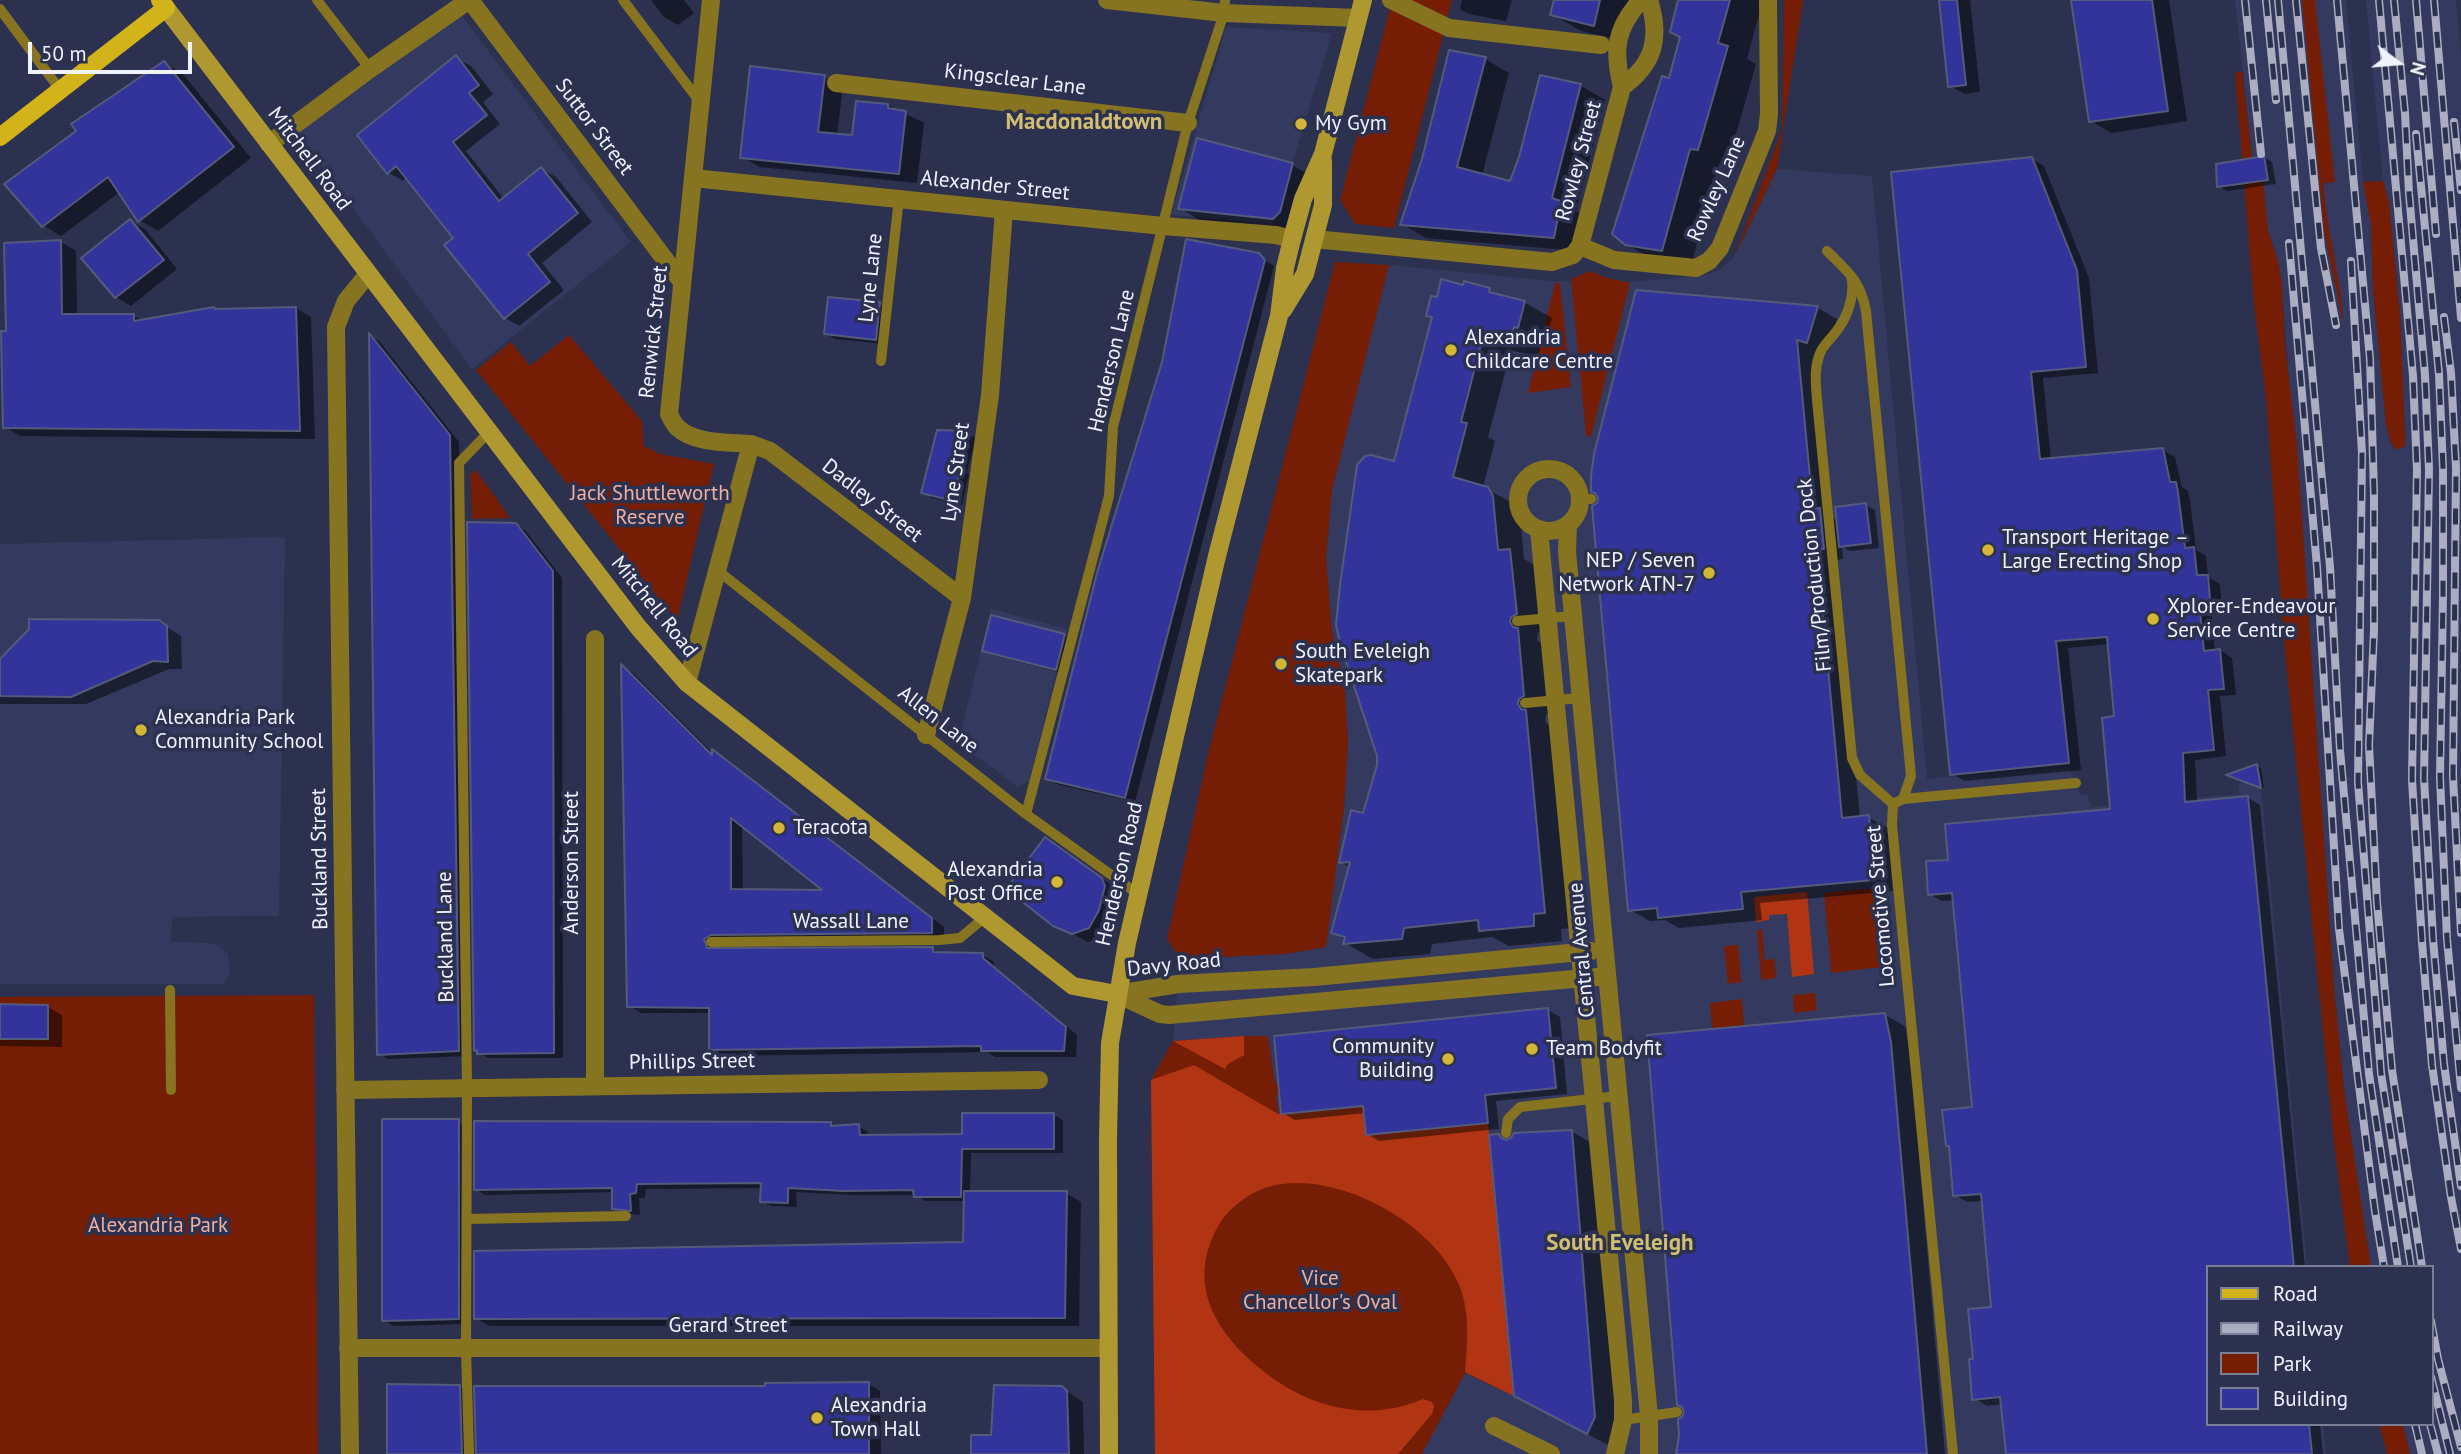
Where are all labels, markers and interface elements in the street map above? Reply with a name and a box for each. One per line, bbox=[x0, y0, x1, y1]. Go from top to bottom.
scale bar bbox=[32, 28, 196, 72]
north arrow bbox=[2363, 28, 2433, 98]
text: 50 m bbox=[41, 40, 87, 67]
street label: Kingsclear Lane bbox=[943, 59, 1087, 101]
text: N bbox=[2405, 59, 2431, 78]
street label: Suttor Street bbox=[550, 74, 638, 180]
street label: Rowley Street bbox=[1551, 98, 1607, 224]
street label: Mitchell Road bbox=[262, 102, 356, 216]
district label: Macdonaldtown bbox=[1006, 108, 1162, 136]
place label: My Gym bbox=[1315, 111, 1387, 137]
marker: My Gym bbox=[1293, 116, 1309, 132]
street label: Rowley Lane bbox=[1683, 132, 1751, 246]
street label: Alexander Street bbox=[919, 166, 1071, 206]
street label: Lyne Lane bbox=[854, 232, 888, 324]
street label: Renwick Street bbox=[634, 264, 674, 400]
street label: Henderson Lane bbox=[1083, 287, 1141, 435]
place label: Alexandria Childcare Centre bbox=[1465, 325, 1613, 375]
marker: Alexandria Childcare Centre bbox=[1443, 342, 1459, 358]
street label: Lyne Street bbox=[937, 421, 975, 523]
street label: Dadley Street bbox=[817, 454, 927, 548]
street label: Film/Production Dock bbox=[1792, 477, 1838, 673]
park label: Jack Shuttleworth Reserve bbox=[570, 481, 730, 531]
place label: Transport Heritage – Large Erecting Shop bbox=[2002, 525, 2189, 575]
marker: Transport Heritage – Large Erecting Shop bbox=[1980, 542, 1996, 558]
place label: NEP / Seven Network ATN-7 bbox=[1558, 548, 1695, 598]
street label: Mitchell Road bbox=[605, 551, 703, 663]
marker: NEP / Seven Network ATN-7 bbox=[1701, 565, 1717, 581]
place label: Xplorer-Endeavour Service Centre bbox=[2167, 594, 2335, 644]
marker: Xplorer-Endeavour Service Centre bbox=[2145, 611, 2161, 627]
place label: South Eveleigh Skatepark bbox=[1295, 639, 1430, 689]
marker: South Eveleigh Skatepark bbox=[1273, 656, 1289, 672]
street label: Allen Lane bbox=[893, 681, 983, 759]
place label: Alexandria Park Community School bbox=[155, 705, 323, 755]
marker: Alexandria Park Community School bbox=[133, 722, 149, 738]
street label: Buckland Street bbox=[306, 788, 334, 930]
street label: Anderson Street bbox=[559, 791, 585, 935]
street label: Henderson Road bbox=[1091, 800, 1149, 948]
place label: Teracota bbox=[793, 815, 868, 841]
marker: Teracota bbox=[771, 820, 787, 836]
street label: Locomotive Street bbox=[1861, 824, 1901, 988]
place label: Alexandria Post Office bbox=[947, 857, 1043, 907]
street label: Buckland Lane bbox=[432, 871, 460, 1003]
marker: Alexandria Post Office bbox=[1049, 874, 1065, 890]
street label: Central Avenue bbox=[1564, 881, 1600, 1019]
street label: Wassall Lane bbox=[793, 909, 909, 935]
street label: Davy Road bbox=[1126, 948, 1222, 982]
place label: Community Building bbox=[1332, 1034, 1434, 1084]
place label: Team Bodyfit bbox=[1546, 1036, 1662, 1062]
marker: Team Bodyfit bbox=[1524, 1041, 1540, 1057]
street label: Phillips Street bbox=[629, 1048, 755, 1076]
marker: Community Building bbox=[1440, 1051, 1456, 1067]
park label: Alexandria Park bbox=[88, 1213, 228, 1239]
district label: South Eveleigh bbox=[1546, 1229, 1694, 1257]
legend bbox=[2206, 1265, 2433, 1426]
park label: Vice Chancellor's Oval bbox=[1243, 1266, 1397, 1316]
text: Road bbox=[2273, 1280, 2317, 1307]
street label: Gerard Street bbox=[669, 1313, 787, 1339]
text: Railway bbox=[2273, 1315, 2343, 1342]
text: Park bbox=[2273, 1350, 2312, 1377]
text: Building bbox=[2273, 1385, 2348, 1412]
place label: Alexandria Town Hall bbox=[831, 1393, 927, 1443]
marker: Alexandria Town Hall bbox=[809, 1410, 825, 1426]

